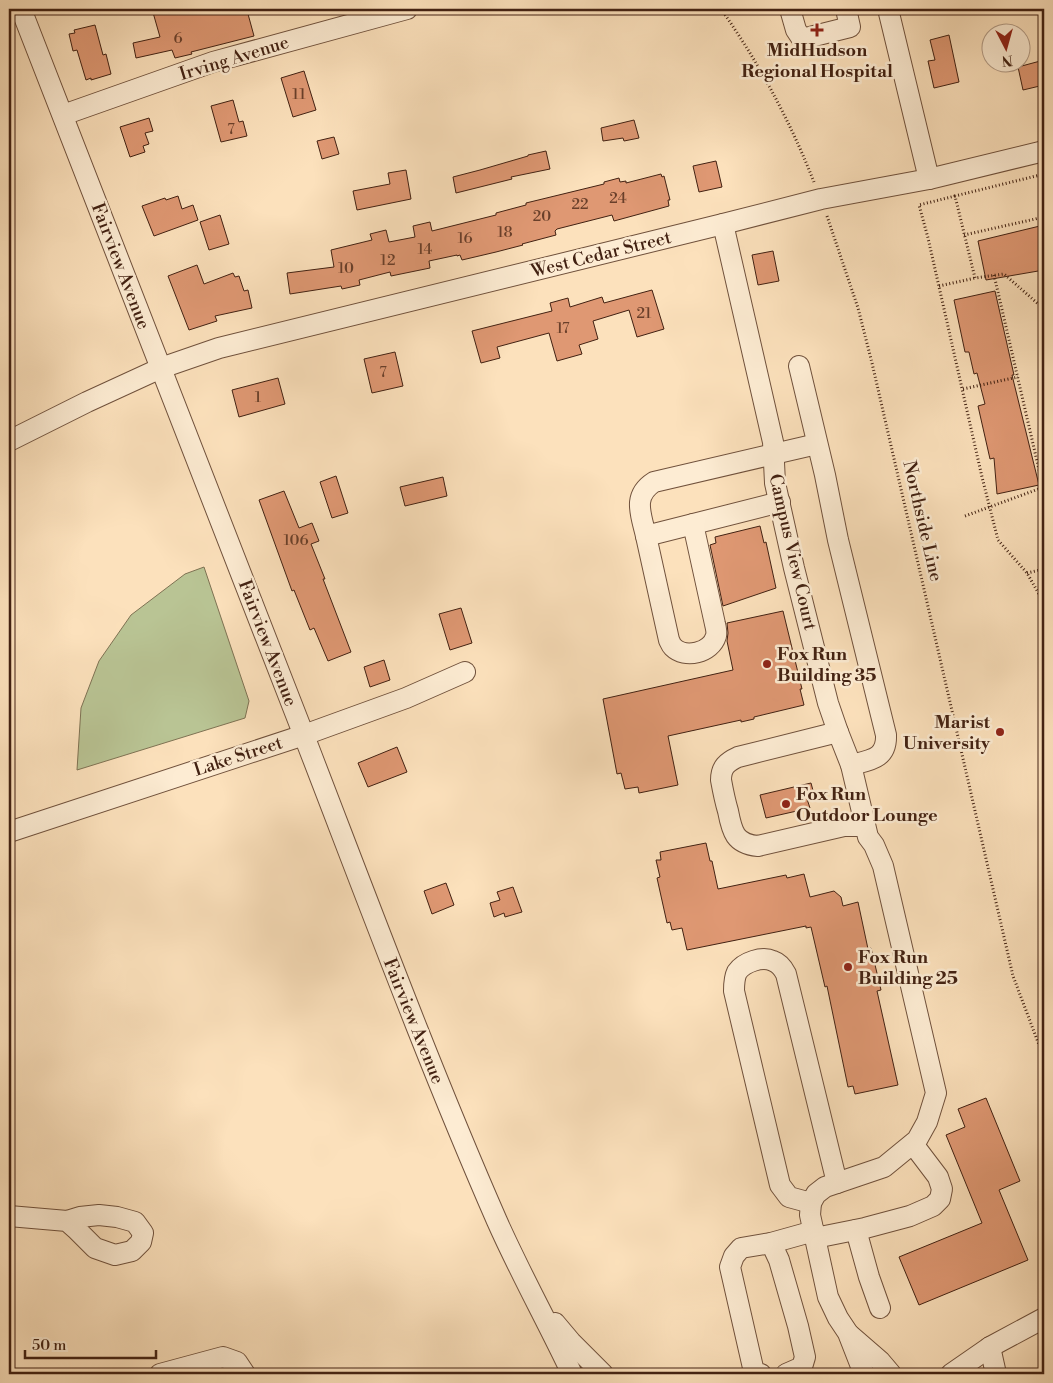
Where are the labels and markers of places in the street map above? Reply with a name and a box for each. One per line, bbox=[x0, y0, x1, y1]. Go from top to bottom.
marker: MidHudson Regional Hospital bbox=[810, 23, 824, 37]
place label: MidHudson Regional Hospital bbox=[741, 39, 893, 83]
place label: Fox Run Building 35 bbox=[777, 643, 876, 687]
marker: Fox Run Building 35 bbox=[761, 658, 773, 670]
place label: Marist University bbox=[903, 711, 991, 755]
marker: Marist University bbox=[994, 726, 1006, 738]
place label: Fox Run Outdoor Lounge bbox=[796, 783, 938, 827]
marker: Fox Run Outdoor Lounge bbox=[780, 798, 792, 810]
place label: Fox Run Building 25 bbox=[858, 946, 958, 990]
marker: Fox Run Building 25 bbox=[842, 961, 854, 973]

